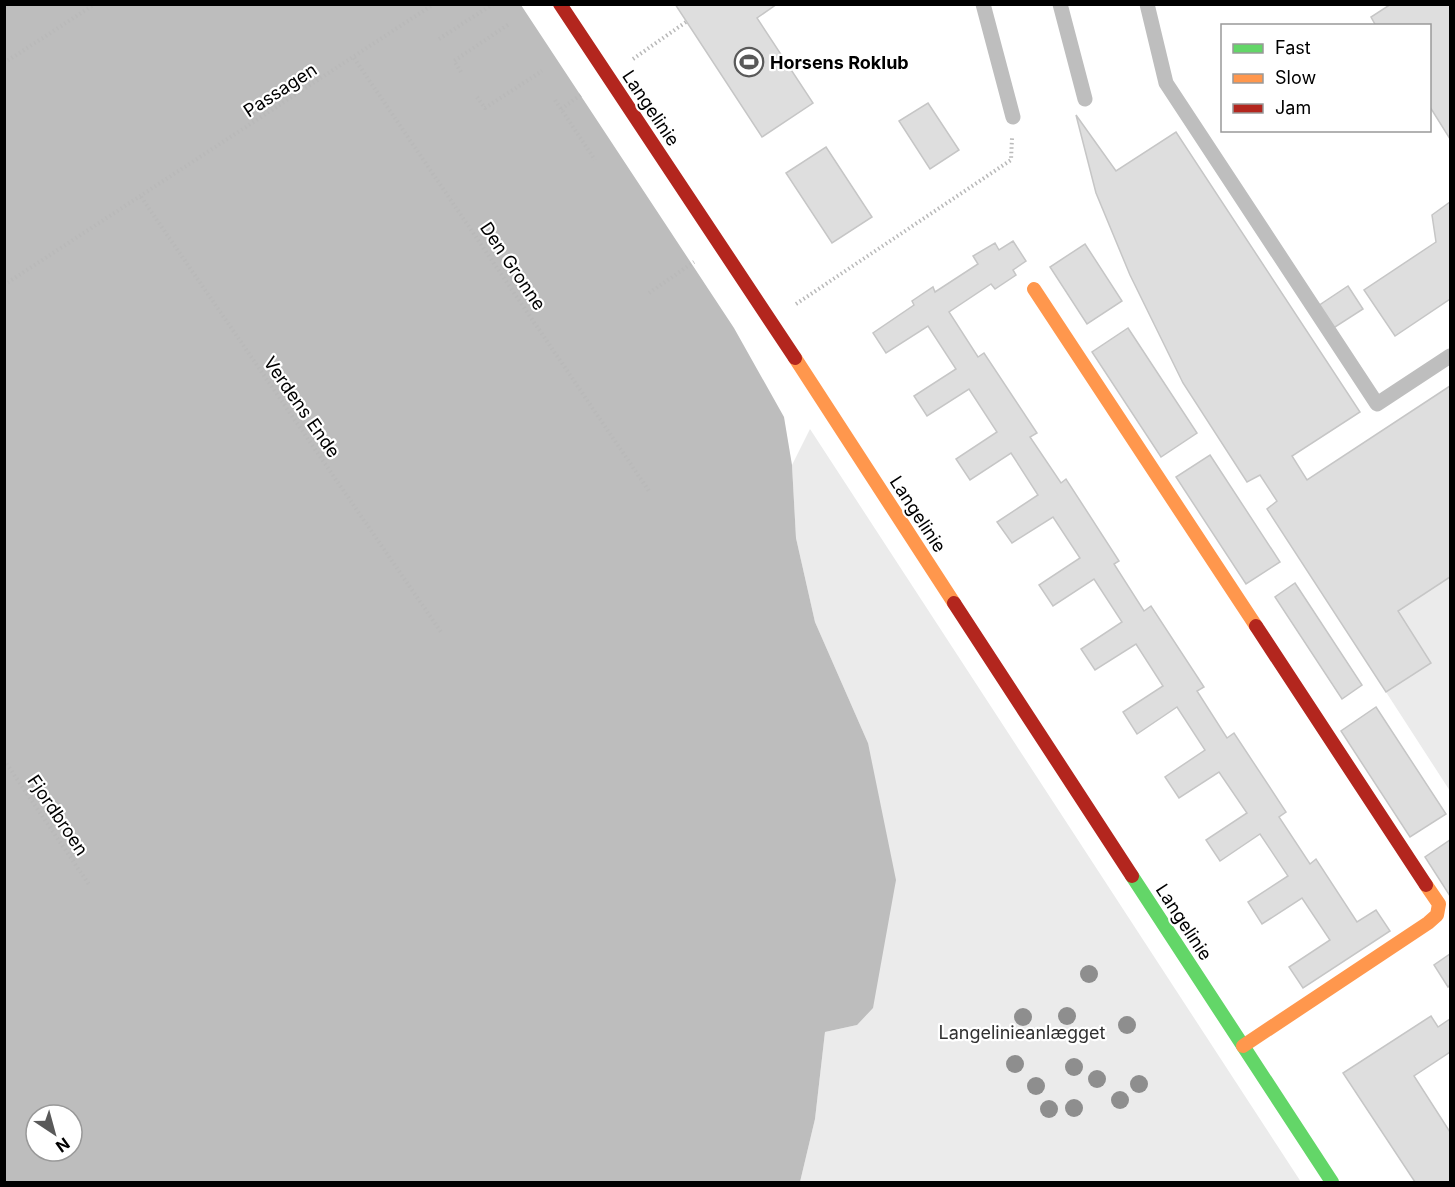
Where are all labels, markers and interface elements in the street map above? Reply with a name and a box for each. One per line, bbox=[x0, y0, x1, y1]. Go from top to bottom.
legend bbox=[1221, 24, 1431, 132]
text: Fast bbox=[1275, 37, 1311, 58]
sports icon: Horsens Roklub bbox=[733, 46, 765, 78]
place label: Horsens Roklub bbox=[770, 52, 909, 73]
street label: Passagen bbox=[240, 59, 320, 121]
street label: Langelinie bbox=[618, 66, 684, 150]
text: Slow bbox=[1275, 67, 1316, 88]
text: Jam bbox=[1275, 97, 1311, 118]
street label: Den Gronne bbox=[476, 218, 550, 314]
street label: Verdens Ende bbox=[260, 353, 344, 461]
street label: Langelinie bbox=[886, 472, 950, 556]
street label: Fjordbroen bbox=[23, 771, 93, 859]
street label: Langelinie bbox=[1152, 880, 1216, 964]
park label: Langelinieanlægget bbox=[939, 1022, 1106, 1043]
north arrow bbox=[24, 1103, 84, 1163]
text: N bbox=[52, 1133, 74, 1157]

